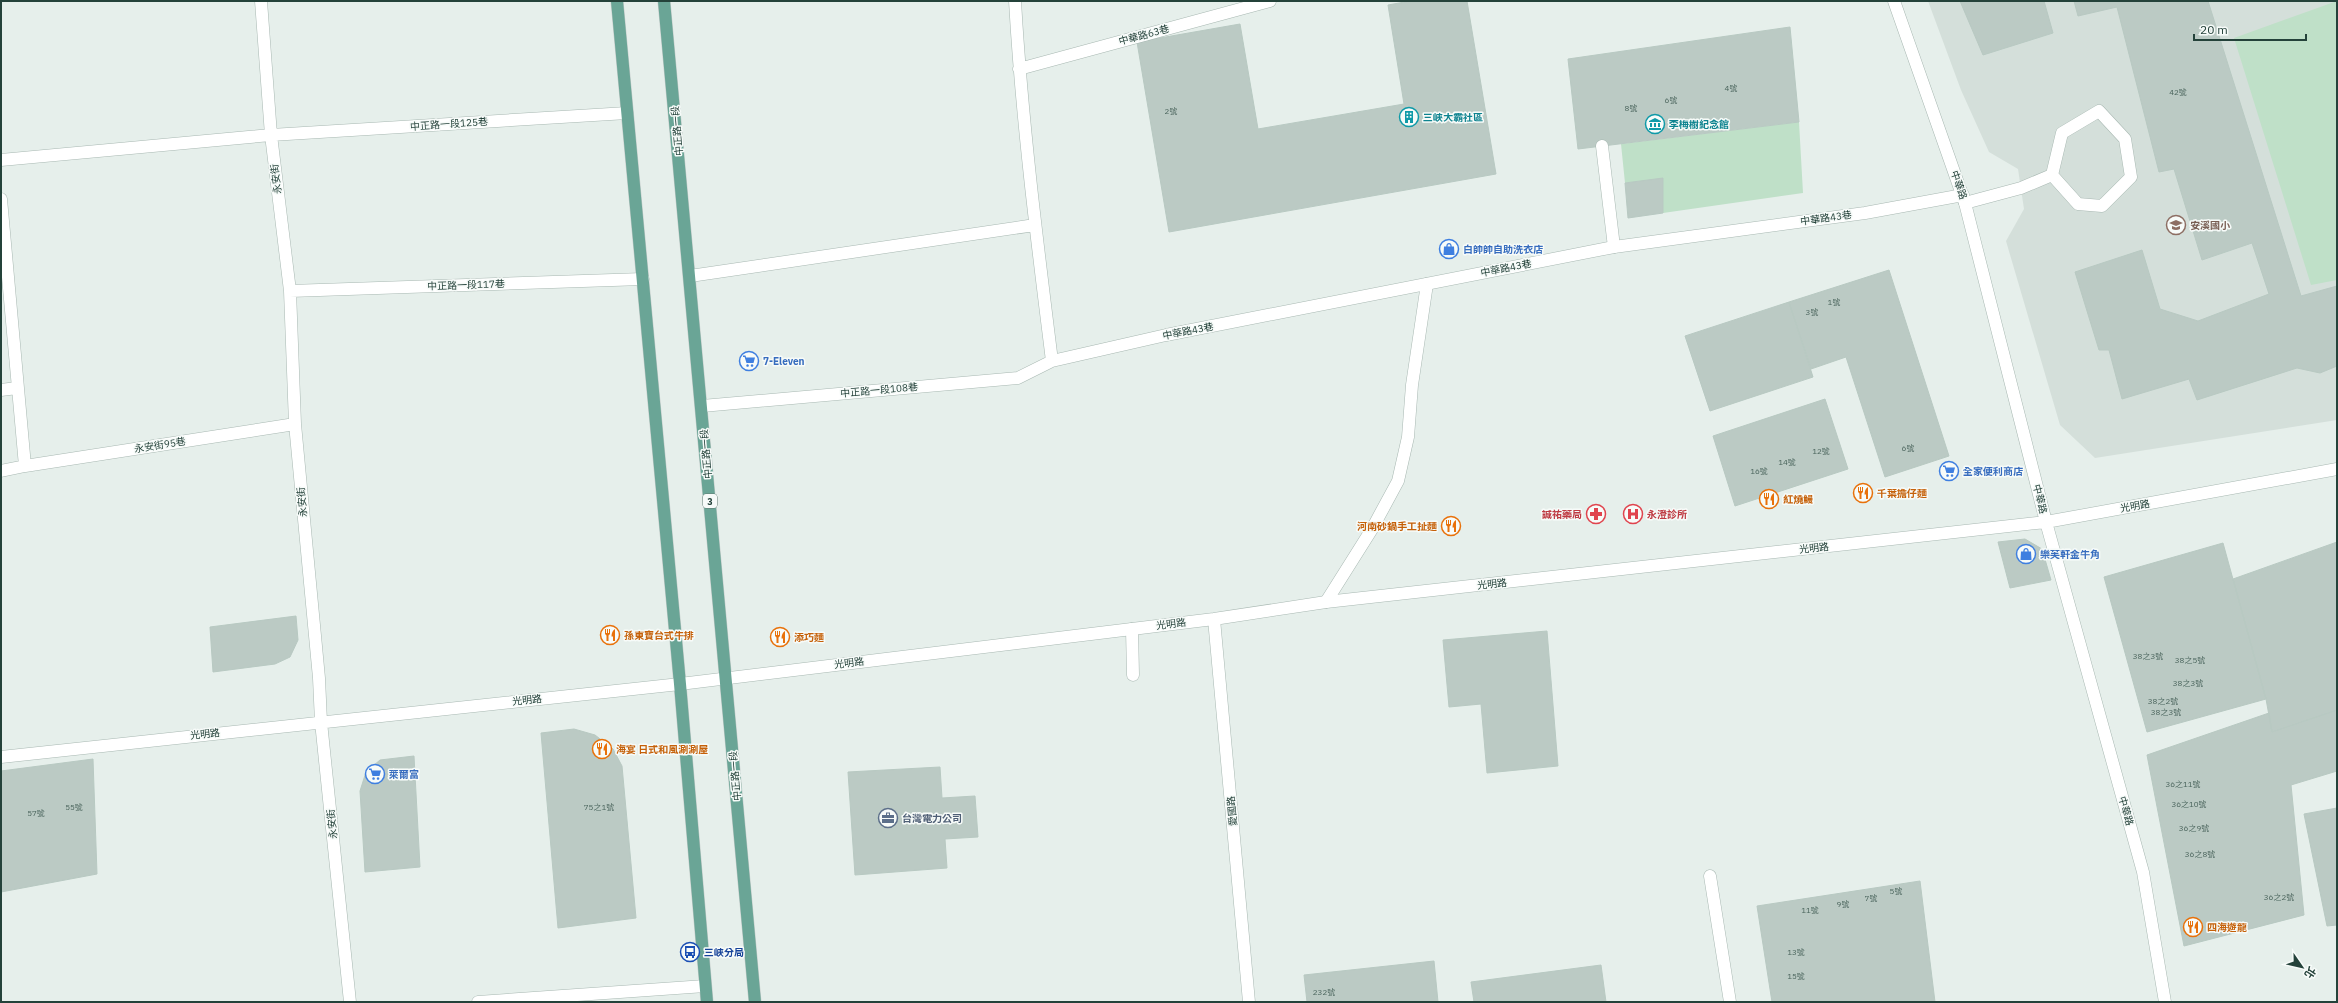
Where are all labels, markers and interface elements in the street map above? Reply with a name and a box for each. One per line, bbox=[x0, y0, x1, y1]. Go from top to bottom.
scale bar bbox=[2194, 16, 2306, 42]
street label: 中華路63巷 bbox=[1117, 22, 1171, 48]
text: 20 m bbox=[2200, 22, 2228, 37]
house number: 4號 bbox=[1725, 83, 1737, 93]
house number: 42號 bbox=[2169, 87, 2187, 97]
house number: 6號 bbox=[1665, 95, 1677, 105]
house number: 8號 bbox=[1625, 103, 1637, 113]
street label: 中正路一段 bbox=[668, 106, 686, 156]
house number: 2號 bbox=[1165, 106, 1177, 116]
building icon: 三峽大霸社區 bbox=[1398, 106, 1420, 128]
place label: 三峽大霸社區 bbox=[1423, 111, 1483, 124]
museum icon: 李梅樹紀念館 bbox=[1644, 113, 1666, 135]
street label: 中正路一段125巷 bbox=[410, 115, 488, 133]
place label: 李梅樹紀念館 bbox=[1669, 118, 1729, 131]
street label: 永安街 bbox=[268, 163, 284, 195]
street label: 中華路 bbox=[1948, 169, 1970, 201]
street label: 中華路43巷 bbox=[1799, 208, 1853, 228]
school or university icon: 安溪國小 bbox=[2165, 214, 2187, 236]
place label: 安溪國小 bbox=[2190, 219, 2231, 232]
shop icon: 白帥帥自助洗衣店 bbox=[1438, 238, 1460, 260]
place label: 白帥帥自助洗衣店 bbox=[1463, 243, 1543, 256]
street label: 中華路43巷 bbox=[1479, 257, 1533, 279]
street label: 中正路一段117巷 bbox=[427, 277, 505, 293]
house number: 1號 bbox=[1828, 297, 1840, 307]
house number: 3號 bbox=[1806, 307, 1818, 317]
street label: 中華路43巷 bbox=[1161, 320, 1215, 342]
supermarket icon: 7-Eleven bbox=[738, 350, 760, 372]
place label: 7-Eleven bbox=[763, 355, 805, 368]
street label: 中正路一段108巷 bbox=[840, 380, 918, 400]
street label: 中正路一段 bbox=[697, 429, 715, 479]
street label: 永安街95巷 bbox=[133, 435, 187, 455]
house number: 6號 bbox=[1902, 443, 1914, 453]
house number: 12號 bbox=[1812, 446, 1830, 456]
house number: 14號 bbox=[1778, 457, 1796, 467]
supermarket icon: 全家便利商店 bbox=[1938, 460, 1960, 482]
place label: 全家便利商店 bbox=[1963, 465, 2023, 478]
house number: 16號 bbox=[1750, 466, 1768, 476]
restaurant icon: 千葉擔仔麵 bbox=[1852, 482, 1874, 504]
street label: 中華路 bbox=[2030, 483, 2050, 515]
street label: 永安街 bbox=[294, 486, 310, 518]
place label: 千葉擔仔麵 bbox=[1877, 487, 1927, 500]
restaurant icon: 紅燒鰻 bbox=[1758, 488, 1780, 510]
place label: 紅燒鰻 bbox=[1783, 493, 1813, 506]
road number: 3 bbox=[703, 494, 717, 508]
street label: 光明路 bbox=[2119, 497, 2151, 515]
pharmacy icon: 誠祐藥局 bbox=[1585, 503, 1607, 525]
hospital icon: 永澄診所 bbox=[1622, 503, 1644, 525]
place label: 誠祐藥局 bbox=[1542, 508, 1582, 521]
place label: 永澄診所 bbox=[1647, 508, 1687, 521]
restaurant icon: 河南砂鍋手工扯麵 bbox=[1440, 515, 1462, 537]
place label: 河南砂鍋手工扯麵 bbox=[1357, 520, 1437, 533]
street label: 光明路 bbox=[1798, 540, 1830, 556]
shop icon: 樂芙軒金牛角 bbox=[2015, 543, 2037, 565]
place label: 樂芙軒金牛角 bbox=[2040, 548, 2100, 561]
street label: 光明路 bbox=[1476, 576, 1508, 592]
street label: 光明路 bbox=[1155, 616, 1187, 632]
restaurant icon: 孫東寶台式牛排 bbox=[599, 624, 621, 646]
restaurant icon: 添巧麵 bbox=[769, 626, 791, 648]
place label: 孫東寶台式牛排 bbox=[624, 629, 694, 642]
place label: 添巧麵 bbox=[794, 631, 824, 644]
house number: 38之3號 bbox=[2133, 651, 2163, 661]
street label: 光明路 bbox=[833, 655, 865, 671]
house number: 38之5號 bbox=[2175, 655, 2205, 665]
house number: 38之3號 bbox=[2173, 678, 2203, 688]
street label: 光明路 bbox=[511, 692, 543, 708]
house number: 38之2號 bbox=[2148, 696, 2178, 706]
house number: 38之3號 bbox=[2151, 707, 2181, 717]
street label: 光明路 bbox=[189, 726, 221, 742]
restaurant icon: 海宴 日式和風涮涮屋 bbox=[591, 738, 613, 760]
place label: 海宴 日式和風涮涮屋 bbox=[616, 743, 708, 756]
street label: 中正路一段 bbox=[726, 751, 744, 801]
supermarket icon: 萊爾富 bbox=[364, 763, 386, 785]
place label: 萊爾富 bbox=[389, 768, 419, 781]
house number: 36之11號 bbox=[2165, 779, 2201, 789]
street label: 愛國路 bbox=[1224, 795, 1240, 827]
street label: 中華路 bbox=[2116, 795, 2136, 827]
house number: 36之10號 bbox=[2171, 799, 2207, 809]
house number: 55號 bbox=[65, 802, 83, 812]
house number: 75之1號 bbox=[584, 802, 614, 812]
office icon: 台灣電力公司 bbox=[877, 807, 899, 829]
house number: 57號 bbox=[27, 808, 45, 818]
street label: 永安街 bbox=[324, 808, 340, 840]
place label: 台灣電力公司 bbox=[902, 812, 962, 825]
house number: 36之9號 bbox=[2179, 823, 2209, 833]
house number: 36之8號 bbox=[2185, 849, 2215, 859]
house number: 5號 bbox=[1890, 886, 1902, 896]
house number: 36之2號 bbox=[2264, 892, 2294, 902]
house number: 7號 bbox=[1865, 893, 1877, 903]
house number: 9號 bbox=[1837, 899, 1849, 909]
house number: 11號 bbox=[1801, 905, 1819, 915]
restaurant icon: 四海遊龍 bbox=[2182, 916, 2204, 938]
place label: 四海遊龍 bbox=[2207, 921, 2247, 934]
bus stop icon: 三峽分局 bbox=[679, 941, 701, 963]
place label: 三峽分局 bbox=[704, 946, 744, 959]
house number: 13號 bbox=[1787, 947, 1805, 957]
north arrow bbox=[2282, 947, 2322, 987]
text: 北 bbox=[2301, 964, 2319, 981]
house number: 15號 bbox=[1787, 971, 1805, 981]
house number: 232號 bbox=[1313, 987, 1335, 997]

